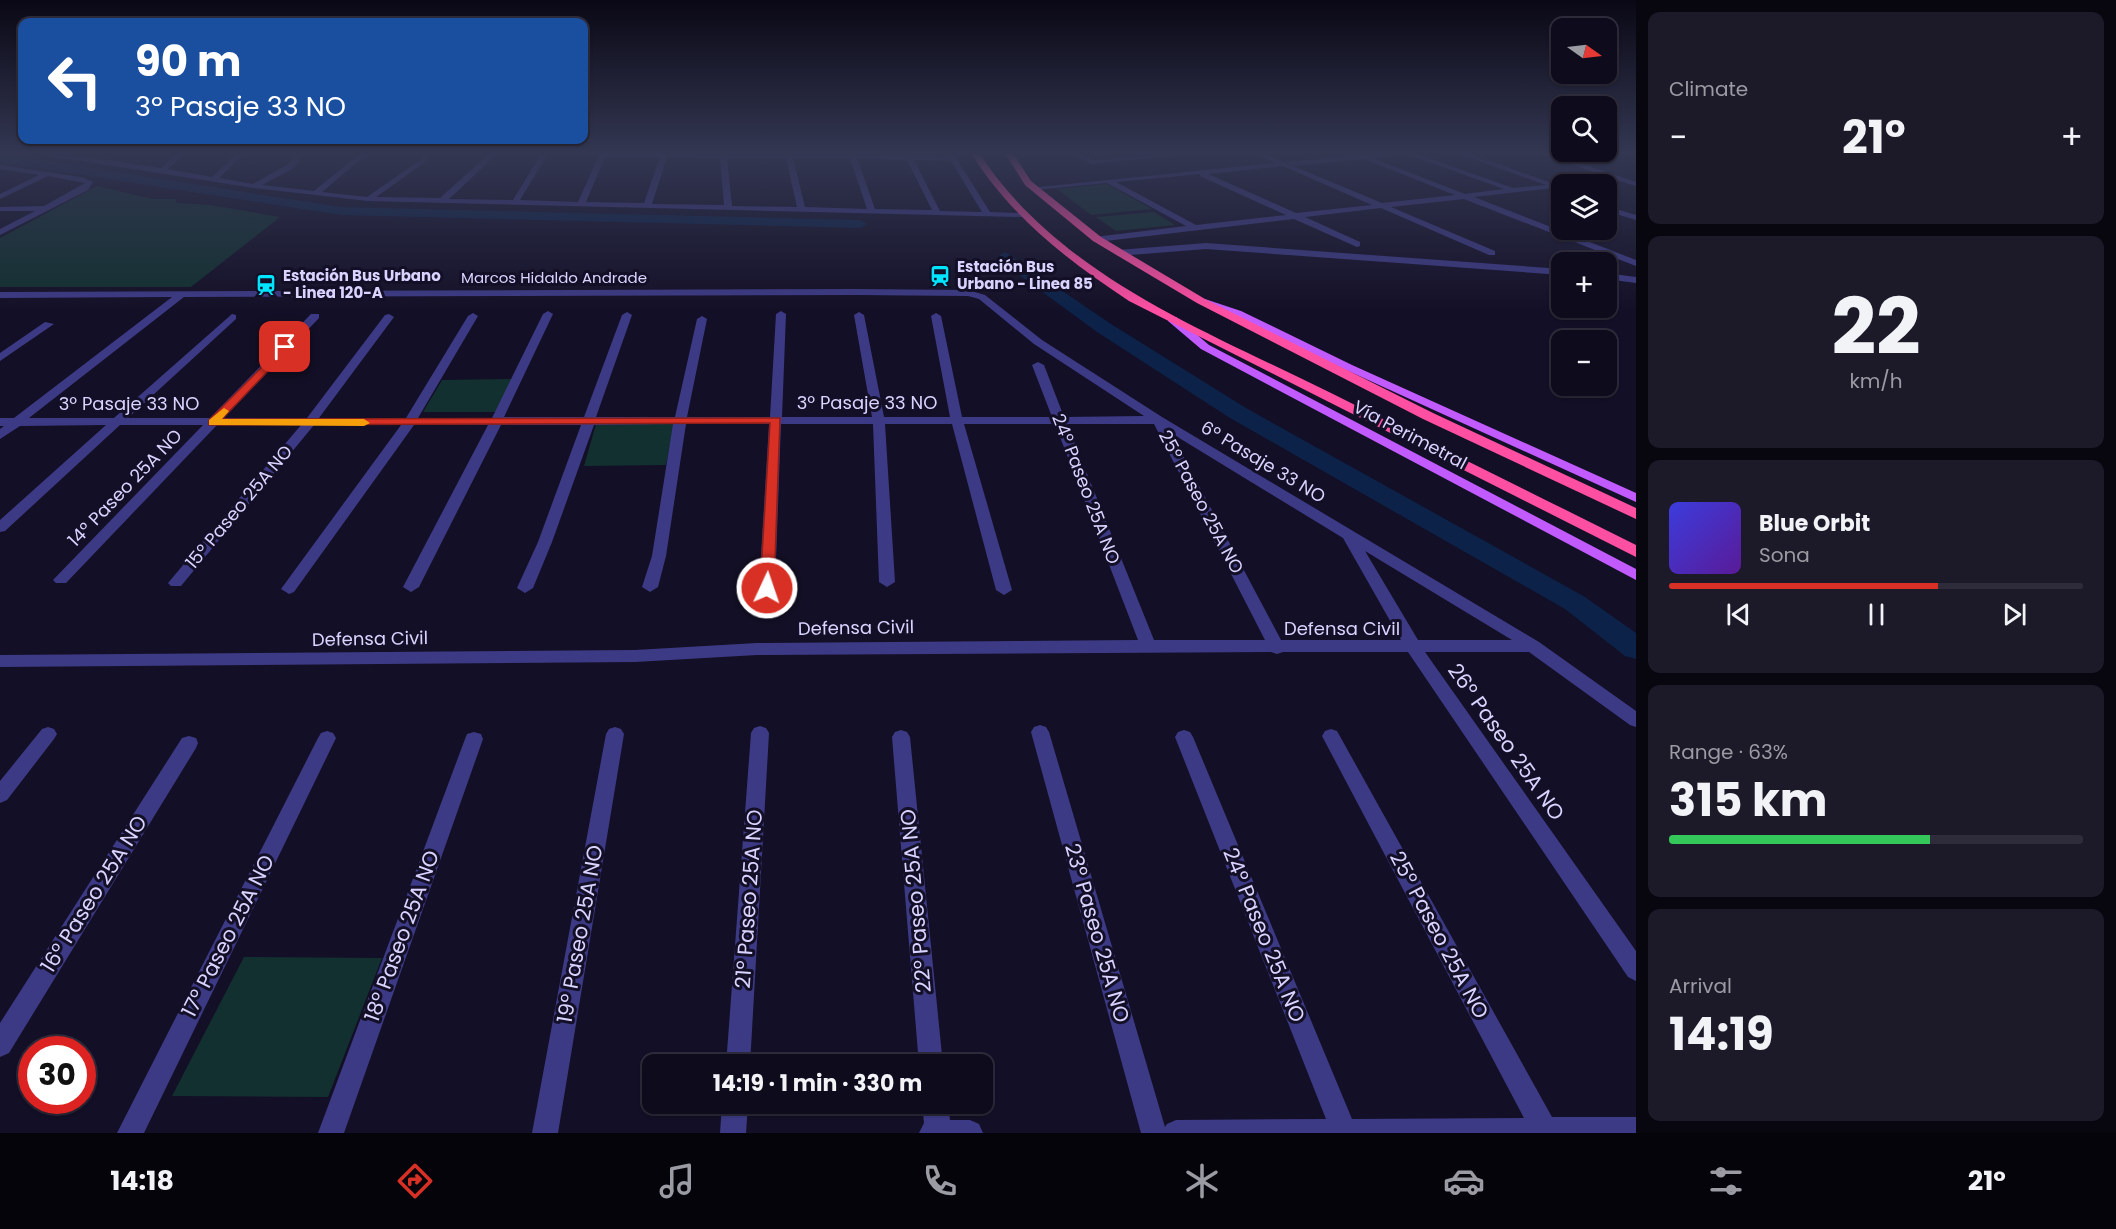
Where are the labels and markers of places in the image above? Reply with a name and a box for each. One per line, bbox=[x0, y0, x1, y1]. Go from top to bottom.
place label: Estación Bus Urbano - Linea 85 bbox=[957, 256, 1093, 294]
station icon: Estación Bus Urbano - Linea 85 bbox=[928, 264, 952, 288]
place label: Estación Bus Urbano - Linea 120-A bbox=[283, 265, 441, 303]
station icon: Estación Bus Urbano - Linea 120-A bbox=[254, 273, 278, 297]
pin bbox=[259, 321, 310, 372]

